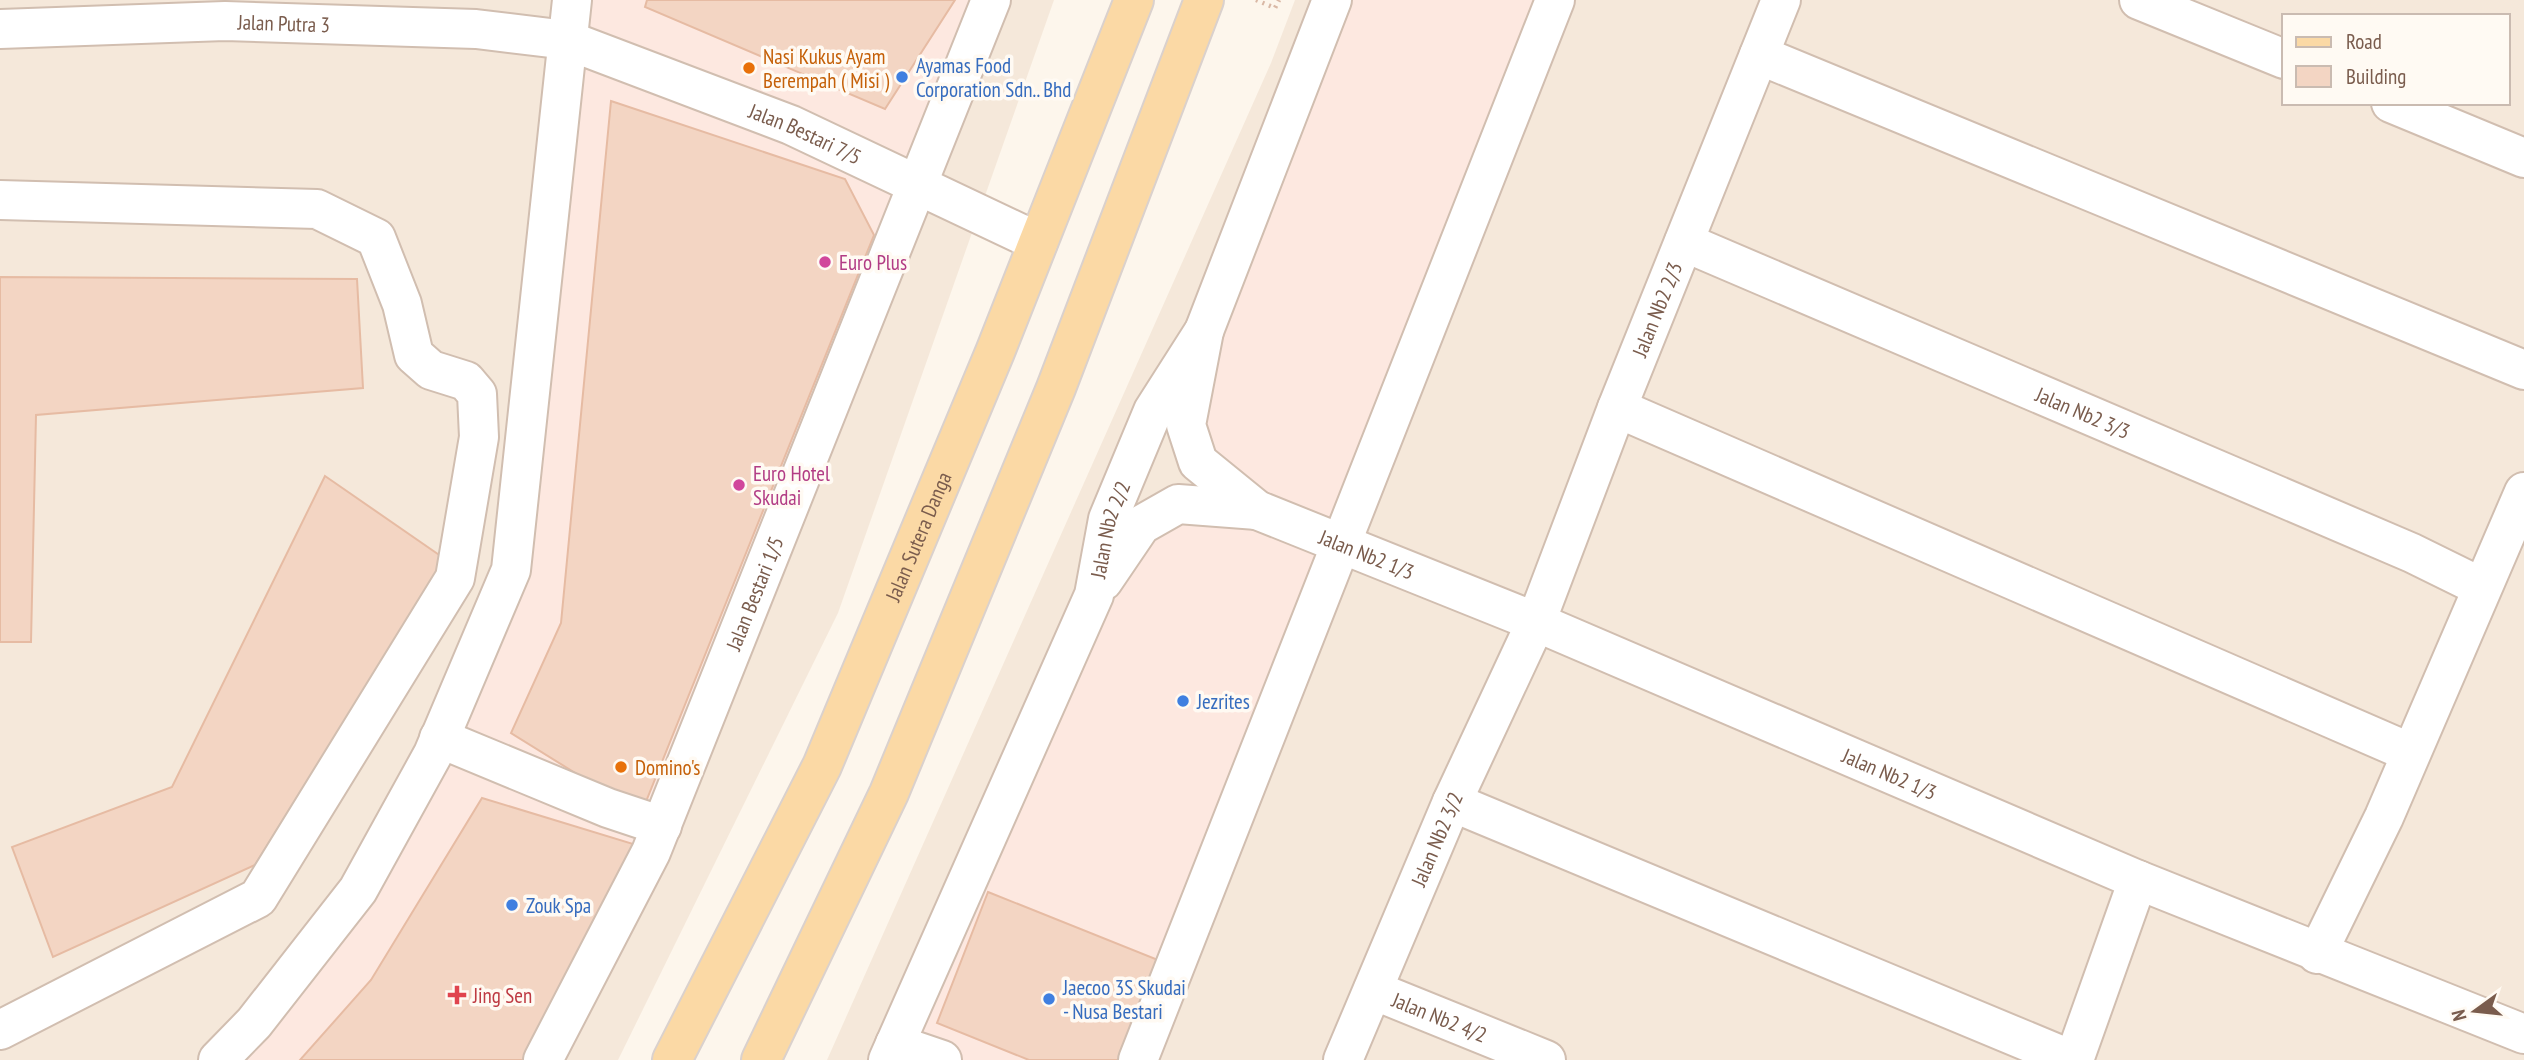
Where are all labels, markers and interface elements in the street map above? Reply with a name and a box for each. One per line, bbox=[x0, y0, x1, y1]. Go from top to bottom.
street label: Jalan Putra 3 bbox=[236, 8, 330, 38]
legend bbox=[2282, 14, 2510, 105]
text: Road bbox=[2346, 28, 2382, 55]
place label: Nasi Kukus Ayam Berempah ( Misi ) bbox=[763, 43, 889, 94]
place label: Ayamas Food Corporation Sdn.. Bhd bbox=[916, 52, 1071, 103]
marker: Nasi Kukus Ayam Berempah ( Misi ) bbox=[741, 60, 757, 76]
text: Building bbox=[2346, 63, 2406, 90]
marker: Ayamas Food Corporation Sdn.. Bhd bbox=[894, 69, 910, 85]
street label: Jalan Bestari 7/5 bbox=[744, 97, 866, 170]
place label: Euro Plus bbox=[839, 249, 907, 276]
marker: Euro Plus bbox=[817, 254, 833, 270]
street label: Jalan Nb2 2/3 bbox=[1625, 258, 1688, 362]
street label: Jalan Nb2 3/3 bbox=[2031, 380, 2134, 445]
place label: Euro Hotel Skudai bbox=[753, 460, 830, 511]
street label: Jalan Sutera Danga bbox=[879, 468, 957, 606]
marker: Euro Hotel Skudai bbox=[731, 477, 747, 493]
street label: Jalan Nb2 2/2 bbox=[1084, 477, 1136, 581]
street label: Jalan Nb2 1/3 bbox=[1314, 523, 1418, 585]
street label: Jalan Bestari 1/5 bbox=[719, 532, 789, 655]
place label: Jezrites bbox=[1196, 688, 1250, 715]
marker: Jezrites bbox=[1175, 693, 1191, 709]
street label: Jalan Nb2 1/3 bbox=[1837, 741, 1941, 806]
place label: Domino's bbox=[635, 754, 700, 781]
marker: Domino's bbox=[613, 759, 629, 775]
street label: Jalan Nb2 3/2 bbox=[1404, 787, 1468, 891]
place label: Zouk Spa bbox=[526, 892, 591, 919]
marker: Zouk Spa bbox=[504, 897, 520, 913]
place label: Jaecoo 3S Skudai - Nusa Bestari bbox=[1062, 974, 1186, 1025]
north arrow bbox=[2440, 976, 2510, 1046]
place label: Jing Sen bbox=[472, 982, 532, 1009]
marker: Jing Sen bbox=[447, 985, 467, 1005]
street label: Jalan Nb2 4/2 bbox=[1387, 985, 1491, 1048]
marker: Jaecoo 3S Skudai - Nusa Bestari bbox=[1041, 991, 1057, 1007]
text: N bbox=[2446, 1007, 2471, 1023]

